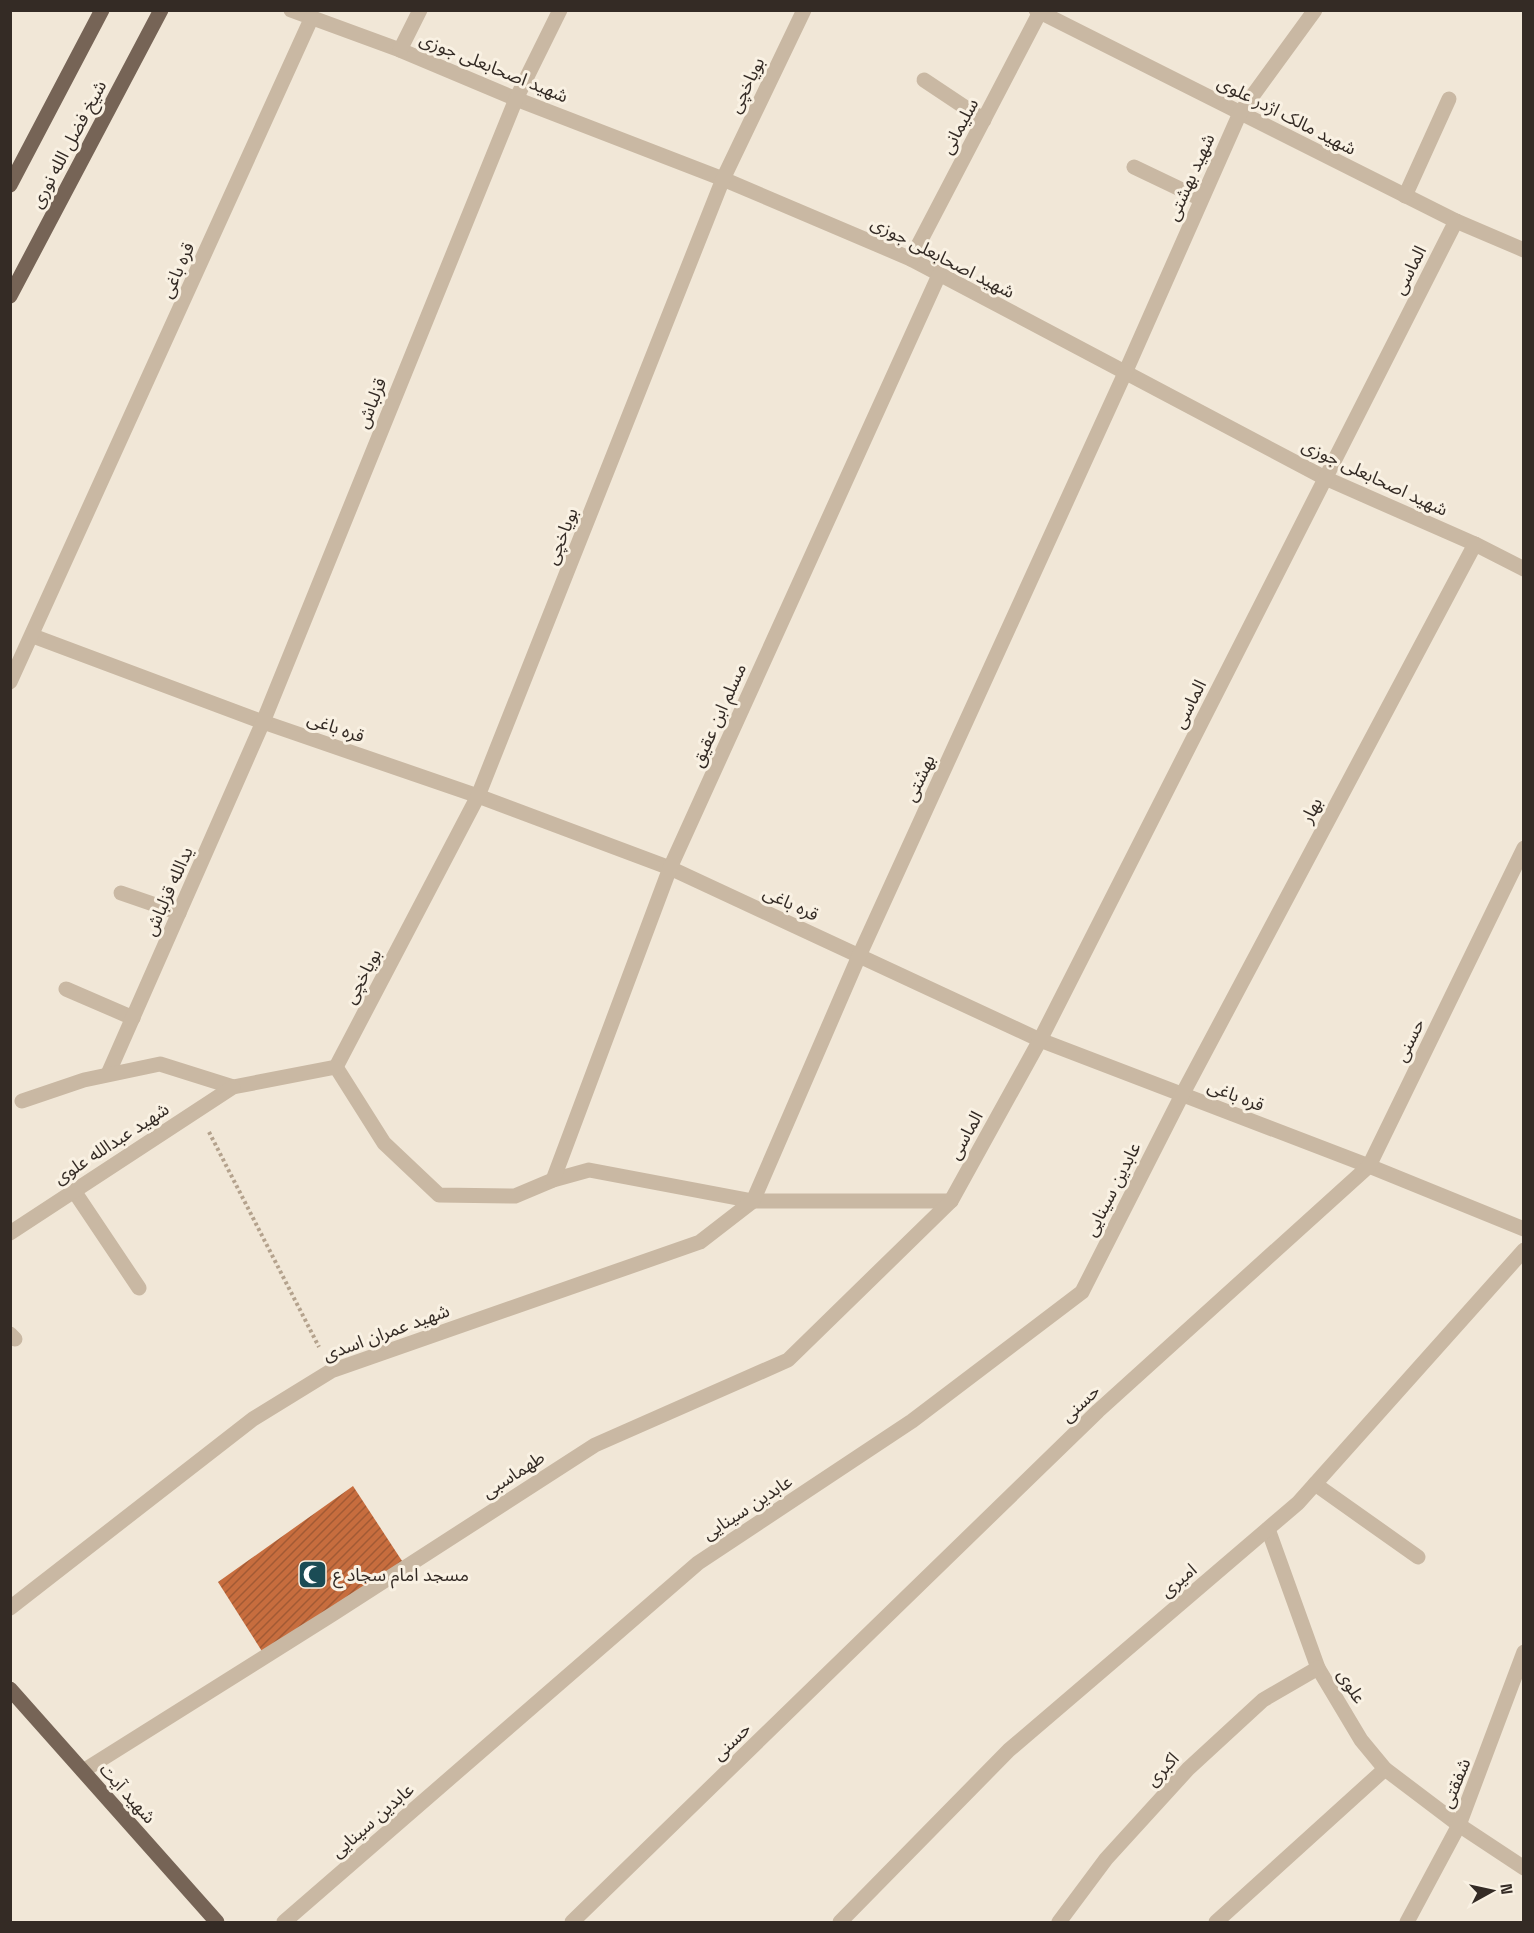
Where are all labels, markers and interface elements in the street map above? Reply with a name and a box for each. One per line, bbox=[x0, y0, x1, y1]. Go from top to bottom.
street label: شهید اصحابعلی جوزی bbox=[416, 27, 572, 107]
street label: بویاخچی bbox=[723, 53, 769, 117]
street label: شهید مالک اژدر علوی bbox=[1214, 70, 1360, 160]
street label: شیخ فضل الله نوری bbox=[25, 76, 113, 213]
street label: سلیمانی bbox=[935, 94, 983, 158]
street label: شهید بهشتی bbox=[1161, 130, 1219, 224]
street label: شهید اصحابعلی جوزی bbox=[867, 211, 1019, 303]
street label: قره باغی bbox=[155, 238, 199, 302]
street label: الماسی bbox=[1387, 242, 1431, 298]
street label: قزلباش bbox=[350, 374, 392, 432]
street label: شهید اصحابعلی جوزی bbox=[1298, 433, 1452, 521]
street label: بویاخچی bbox=[539, 504, 583, 568]
street label: مسلم ابن عقیق bbox=[685, 660, 753, 771]
street label: الماسی bbox=[1167, 676, 1211, 732]
street label: قره باغی bbox=[304, 707, 368, 747]
street label: بهشتی bbox=[898, 751, 940, 805]
street label: بهار bbox=[1294, 793, 1327, 828]
street label: یدالله قزلباش bbox=[138, 843, 198, 939]
street label: قره باغی bbox=[760, 880, 822, 926]
street label: بویاخچی bbox=[338, 944, 386, 1008]
street label: حسنی bbox=[1389, 1015, 1429, 1065]
street label: قره باغی bbox=[1204, 1074, 1268, 1116]
street label: شهید عبدالله علوی bbox=[49, 1097, 173, 1189]
street label: الماسی bbox=[942, 1107, 988, 1163]
street label: عابدین سینایی bbox=[1078, 1138, 1146, 1240]
street label: شهید عمران اسدی bbox=[319, 1298, 453, 1366]
street label: حسنی bbox=[1056, 1379, 1104, 1427]
street label: طهماسبی bbox=[477, 1445, 549, 1503]
street label: عابدین سینایی bbox=[698, 1469, 796, 1545]
mosque icon: مسجد امام سجاد ع bbox=[296, 1558, 328, 1590]
street label: امیری bbox=[1155, 1558, 1201, 1602]
place label: مسجد امام سجاد ع bbox=[333, 1563, 469, 1589]
street label: علوی bbox=[1333, 1664, 1371, 1708]
street label: حسنی bbox=[707, 1717, 755, 1765]
street label: اکبری bbox=[1140, 1747, 1184, 1791]
street label: شفقتی bbox=[1435, 1755, 1475, 1811]
street label: شهید آیت bbox=[95, 1758, 161, 1828]
street label: عابدین سینایی bbox=[326, 1778, 418, 1862]
north arrow bbox=[1462, 1861, 1522, 1921]
text: N bbox=[1495, 1882, 1518, 1896]

